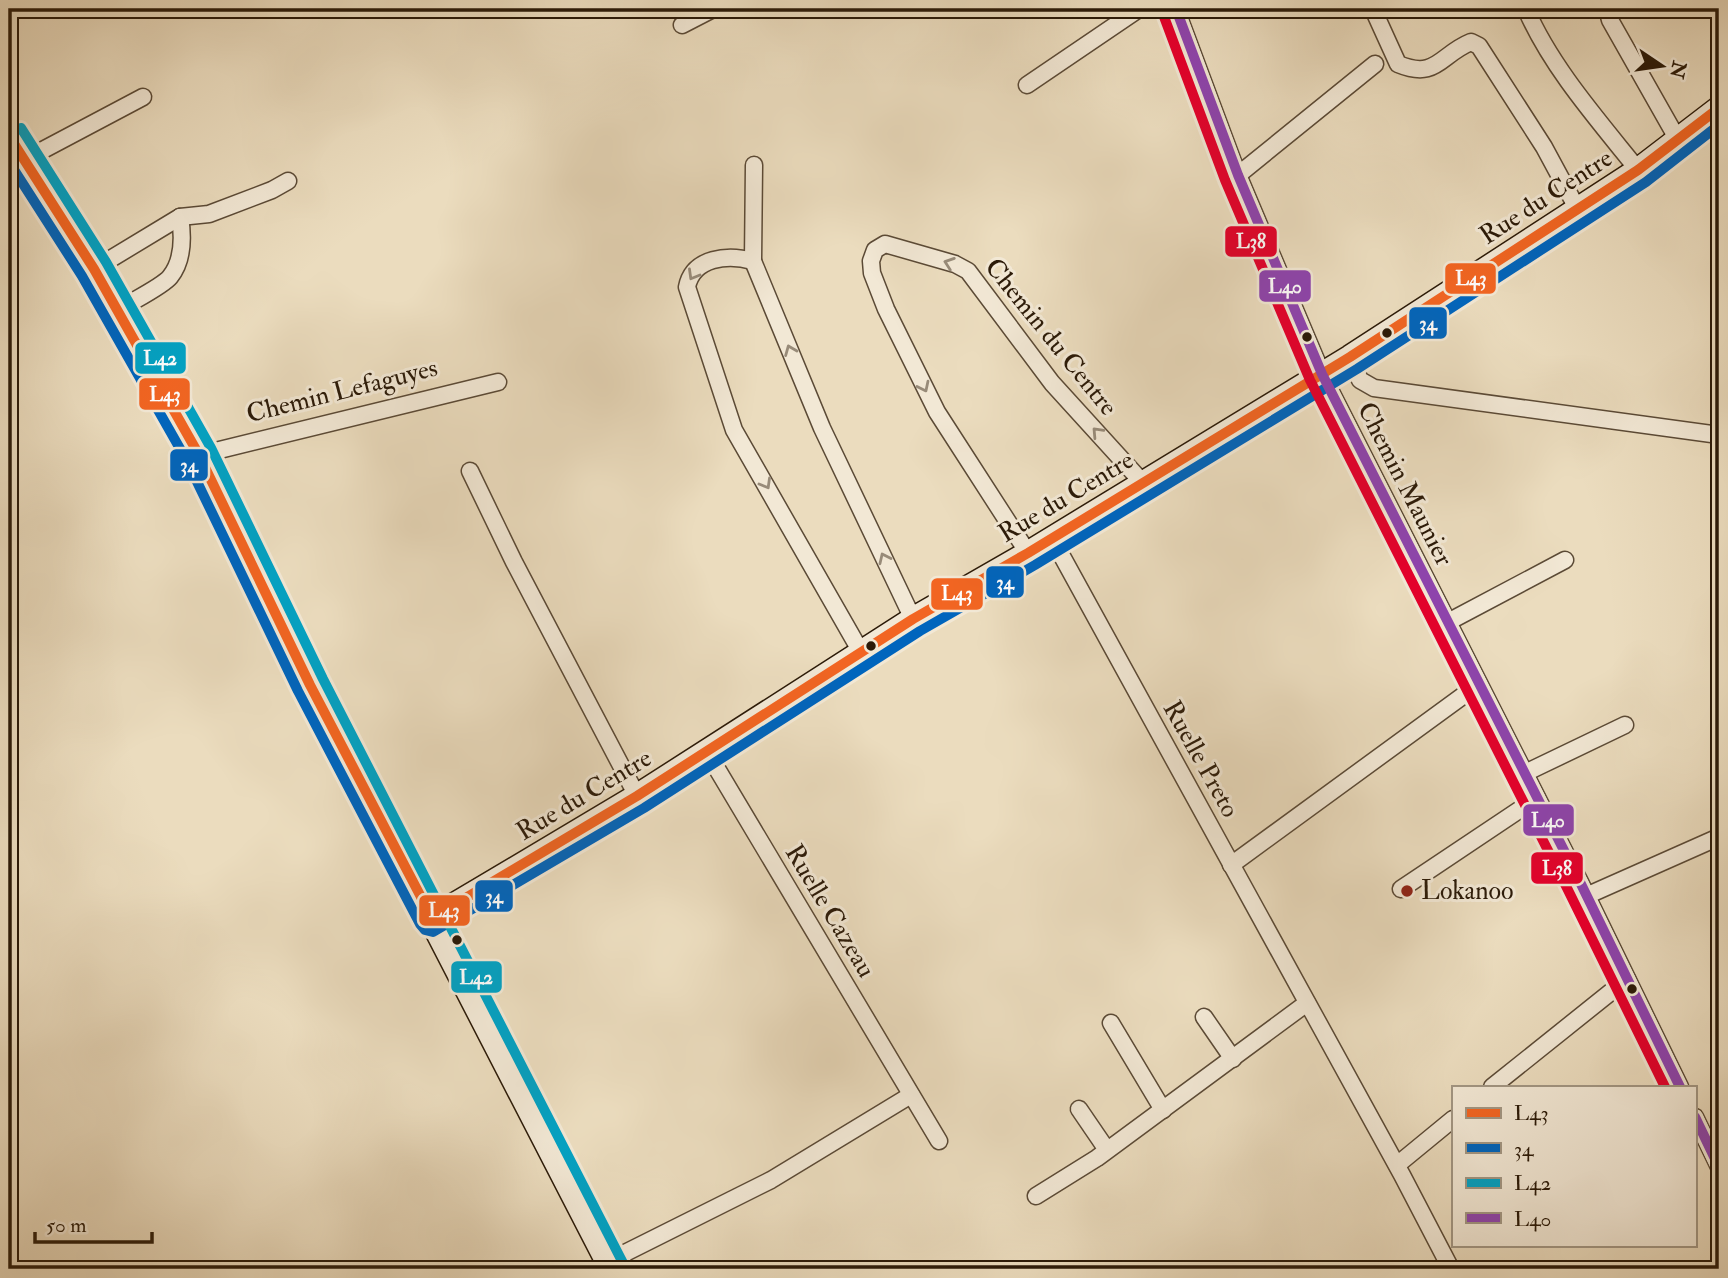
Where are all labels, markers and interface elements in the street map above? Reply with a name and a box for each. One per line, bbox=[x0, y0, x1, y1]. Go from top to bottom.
north arrow bbox=[1626, 32, 1696, 102]
text: N bbox=[1664, 58, 1691, 82]
street label: Rue du Centre bbox=[1474, 142, 1619, 252]
line badge: L38 bbox=[1224, 225, 1278, 258]
text: L38 bbox=[1236, 230, 1266, 254]
street label: Chemin du Centre bbox=[978, 252, 1124, 422]
one-way arrow bbox=[943, 257, 955, 271]
line badge: L43 bbox=[1444, 262, 1497, 295]
one-way arrow bbox=[688, 267, 701, 280]
text: L43 bbox=[1455, 267, 1487, 291]
line badge: L40 bbox=[1258, 269, 1312, 303]
text: L40 bbox=[1268, 275, 1302, 299]
line badge: 34 bbox=[1408, 306, 1448, 340]
text: 34 bbox=[1419, 312, 1438, 336]
unlabelled marker bbox=[1380, 326, 1394, 340]
unlabelled marker bbox=[1300, 330, 1314, 344]
line badge: L42 bbox=[134, 341, 187, 375]
one-way arrow bbox=[784, 345, 798, 358]
text: L42 bbox=[143, 347, 177, 371]
street label: Chemin Lefaguyes bbox=[243, 352, 441, 430]
line badge: L43 bbox=[138, 377, 191, 411]
one-way arrow bbox=[916, 380, 930, 392]
text: L43 bbox=[149, 383, 181, 407]
street label: Chemin Maunier bbox=[1350, 397, 1460, 571]
one-way arrow bbox=[1092, 427, 1105, 440]
street label: Rue du Centre bbox=[993, 444, 1139, 550]
line badge: 34 bbox=[169, 448, 209, 482]
text: 34 bbox=[180, 454, 199, 478]
one-way arrow bbox=[757, 477, 770, 490]
one-way arrow bbox=[878, 553, 892, 565]
line badge: 34 bbox=[985, 565, 1025, 599]
text: 34 bbox=[996, 571, 1015, 595]
line badge: L43 bbox=[930, 577, 984, 611]
text: L43 bbox=[941, 582, 973, 606]
unlabelled marker bbox=[864, 639, 878, 653]
street label: Ruelle Preto bbox=[1156, 695, 1246, 823]
street label: Rue du Centre bbox=[511, 742, 657, 848]
line badge: L40 bbox=[1522, 803, 1575, 837]
text: L40 bbox=[1531, 809, 1565, 833]
street label: Ruelle Cazeau bbox=[778, 839, 882, 983]
line badge: L38 bbox=[1530, 851, 1584, 885]
text: L38 bbox=[1542, 857, 1572, 881]
place label: Lokanoo bbox=[1421, 875, 1514, 907]
line badge: 34 bbox=[474, 879, 514, 913]
marker: Lokanoo bbox=[1399, 883, 1415, 899]
text: 34 bbox=[485, 885, 504, 909]
line badge: L43 bbox=[418, 894, 471, 927]
text: L43 bbox=[428, 899, 460, 923]
unlabelled marker bbox=[450, 933, 464, 947]
line badge: L42 bbox=[450, 960, 503, 994]
text: L42 bbox=[459, 966, 493, 990]
unlabelled marker bbox=[1625, 982, 1639, 996]
legend bbox=[1452, 1086, 1696, 1246]
text: L43 bbox=[1514, 1100, 1549, 1127]
text: 34 bbox=[1514, 1136, 1535, 1163]
text: L42 bbox=[1514, 1170, 1551, 1197]
scale bar bbox=[35, 1201, 152, 1245]
text: L40 bbox=[1514, 1206, 1551, 1233]
text: 50 m bbox=[46, 1212, 87, 1239]

